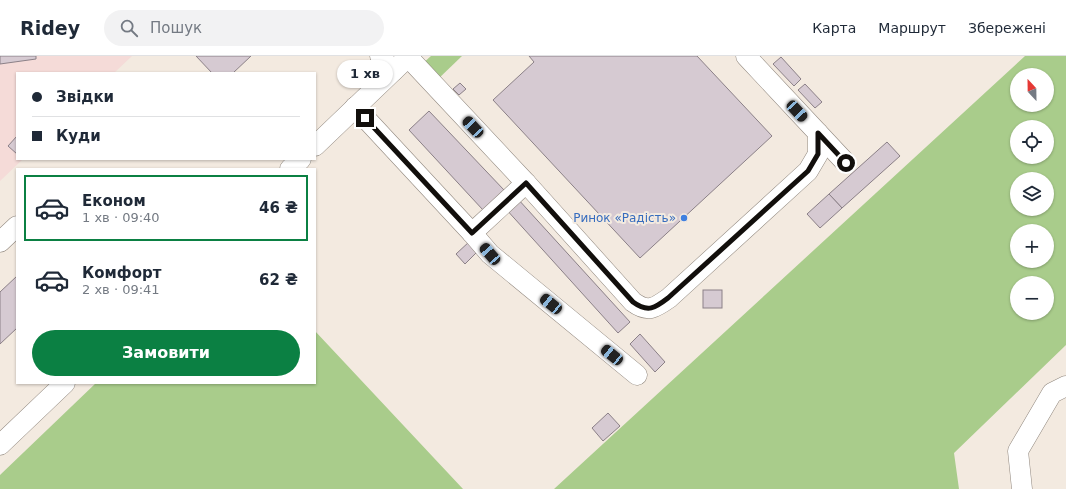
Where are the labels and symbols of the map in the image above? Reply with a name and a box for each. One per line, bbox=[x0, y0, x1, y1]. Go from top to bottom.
callout: 1 хв bbox=[337, 60, 393, 88]
north arrow bbox=[1010, 68, 1054, 112]
car bbox=[784, 98, 810, 124]
route end bbox=[356, 109, 374, 127]
car bbox=[460, 114, 486, 140]
route start bbox=[837, 154, 855, 172]
place label: Ринок «Радість» bbox=[573, 211, 676, 225]
marker: Ринок «Радість» bbox=[679, 213, 689, 223]
car bbox=[478, 241, 502, 267]
car bbox=[538, 292, 564, 316]
car bbox=[599, 343, 625, 367]

